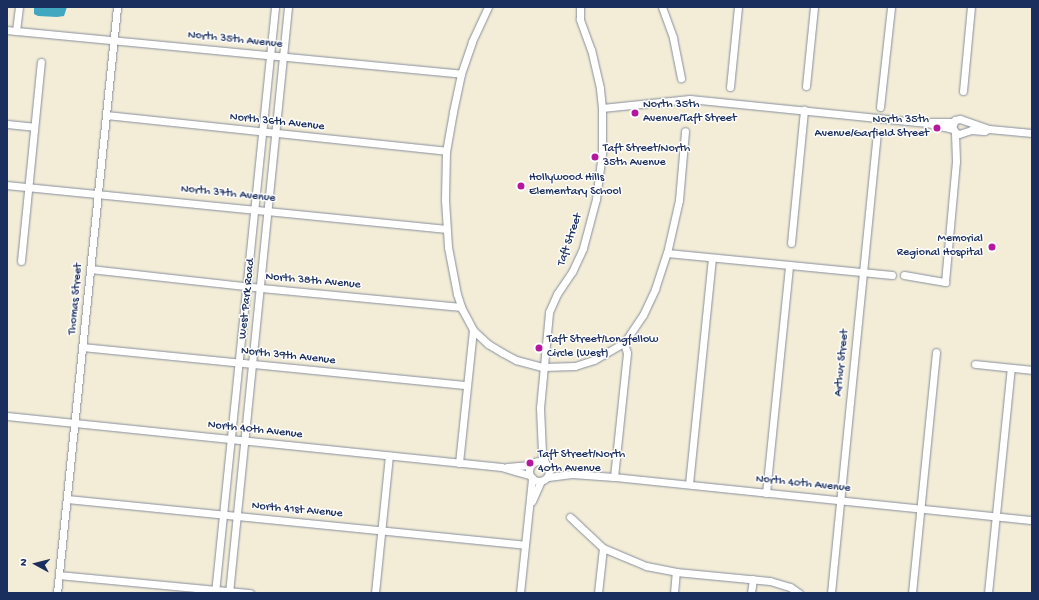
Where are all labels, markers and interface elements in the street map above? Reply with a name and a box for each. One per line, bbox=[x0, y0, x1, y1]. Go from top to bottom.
street label: North 35th Avenue bbox=[187, 29, 283, 53]
place label: North 35th Avenue/Taft Street bbox=[643, 99, 737, 127]
marker: North 35th Avenue/Taft Street bbox=[630, 108, 640, 118]
street label: North 36th Avenue bbox=[229, 111, 325, 135]
place label: North 35th Avenue/Garfield Street bbox=[815, 114, 929, 142]
marker: North 35th Avenue/Garfield Street bbox=[932, 123, 942, 133]
place label: Taft Street/North 35th Avenue bbox=[603, 143, 690, 171]
marker: Taft Street/North 35th Avenue bbox=[590, 152, 600, 162]
place label: Hollywood Hills Elementary School bbox=[529, 172, 621, 200]
marker: Hollywood Hills Elementary School bbox=[516, 181, 526, 191]
street label: North 37th Avenue bbox=[180, 183, 276, 207]
street label: Taft Street bbox=[555, 212, 587, 268]
place label: Memorial Regional Hospital bbox=[897, 233, 983, 261]
marker: Memorial Regional Hospital bbox=[986, 241, 998, 253]
street label: West Park Road bbox=[237, 258, 259, 340]
street label: Thomas Street bbox=[67, 263, 87, 335]
street label: North 38th Avenue bbox=[265, 271, 361, 293]
street label: Arthur Street bbox=[832, 329, 854, 397]
place label: Taft Street/Longfellow Circle (West) bbox=[547, 334, 658, 362]
marker: Taft Street/Longfellow Circle (West) bbox=[534, 343, 544, 353]
street label: North 39th Avenue bbox=[240, 345, 336, 369]
street label: North 40th Avenue bbox=[207, 419, 303, 443]
place label: Taft Street/North 40th Avenue bbox=[538, 449, 625, 477]
marker: Taft Street/North 40th Avenue bbox=[525, 458, 535, 468]
street label: North 40th Avenue bbox=[755, 473, 851, 497]
street label: North 41st Avenue bbox=[251, 500, 343, 522]
north arrow bbox=[16, 544, 56, 584]
text: N bbox=[18, 558, 30, 567]

